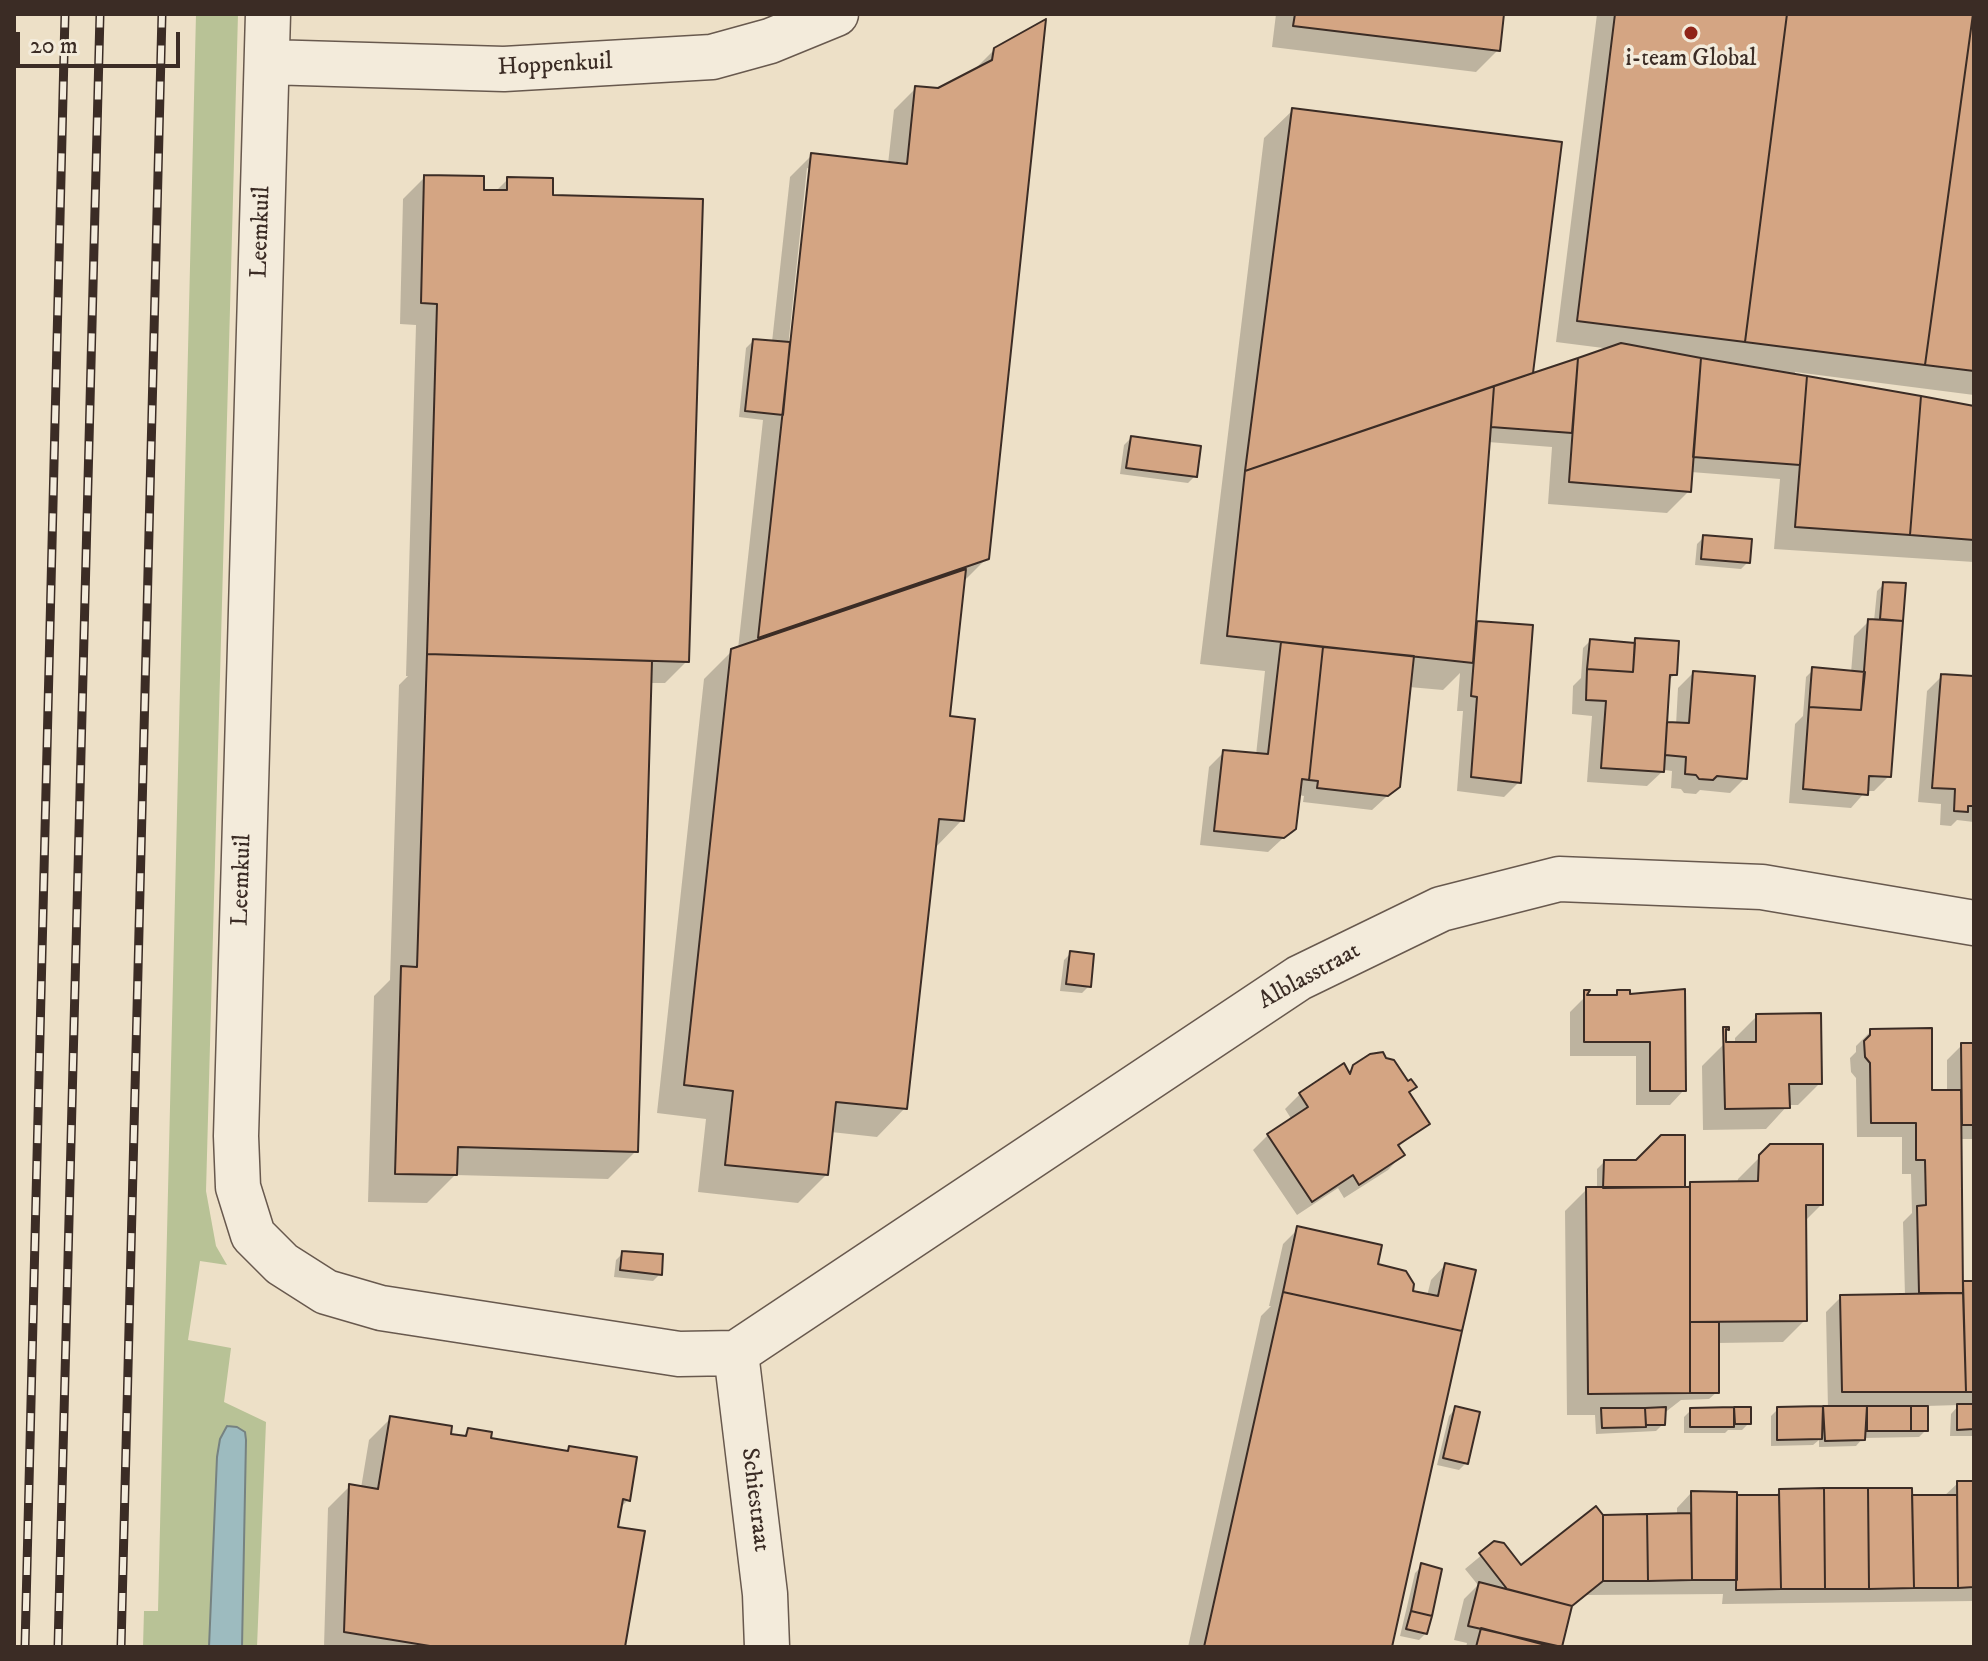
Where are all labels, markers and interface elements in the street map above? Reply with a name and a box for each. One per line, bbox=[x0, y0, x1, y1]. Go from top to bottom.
scale bar bbox=[20, 16, 184, 66]
marker: i-team Global bbox=[1682, 24, 1700, 42]
text: 20 m bbox=[30, 31, 78, 61]
place label: i-team Global bbox=[1625, 46, 1757, 74]
street label: Hoppenkuil bbox=[497, 49, 613, 83]
street label: Leemkuil bbox=[246, 186, 278, 278]
street label: Leemkuil bbox=[227, 834, 259, 926]
street label: Alblasstraat bbox=[1254, 937, 1366, 1017]
street label: Schiestraat bbox=[733, 1446, 775, 1554]

